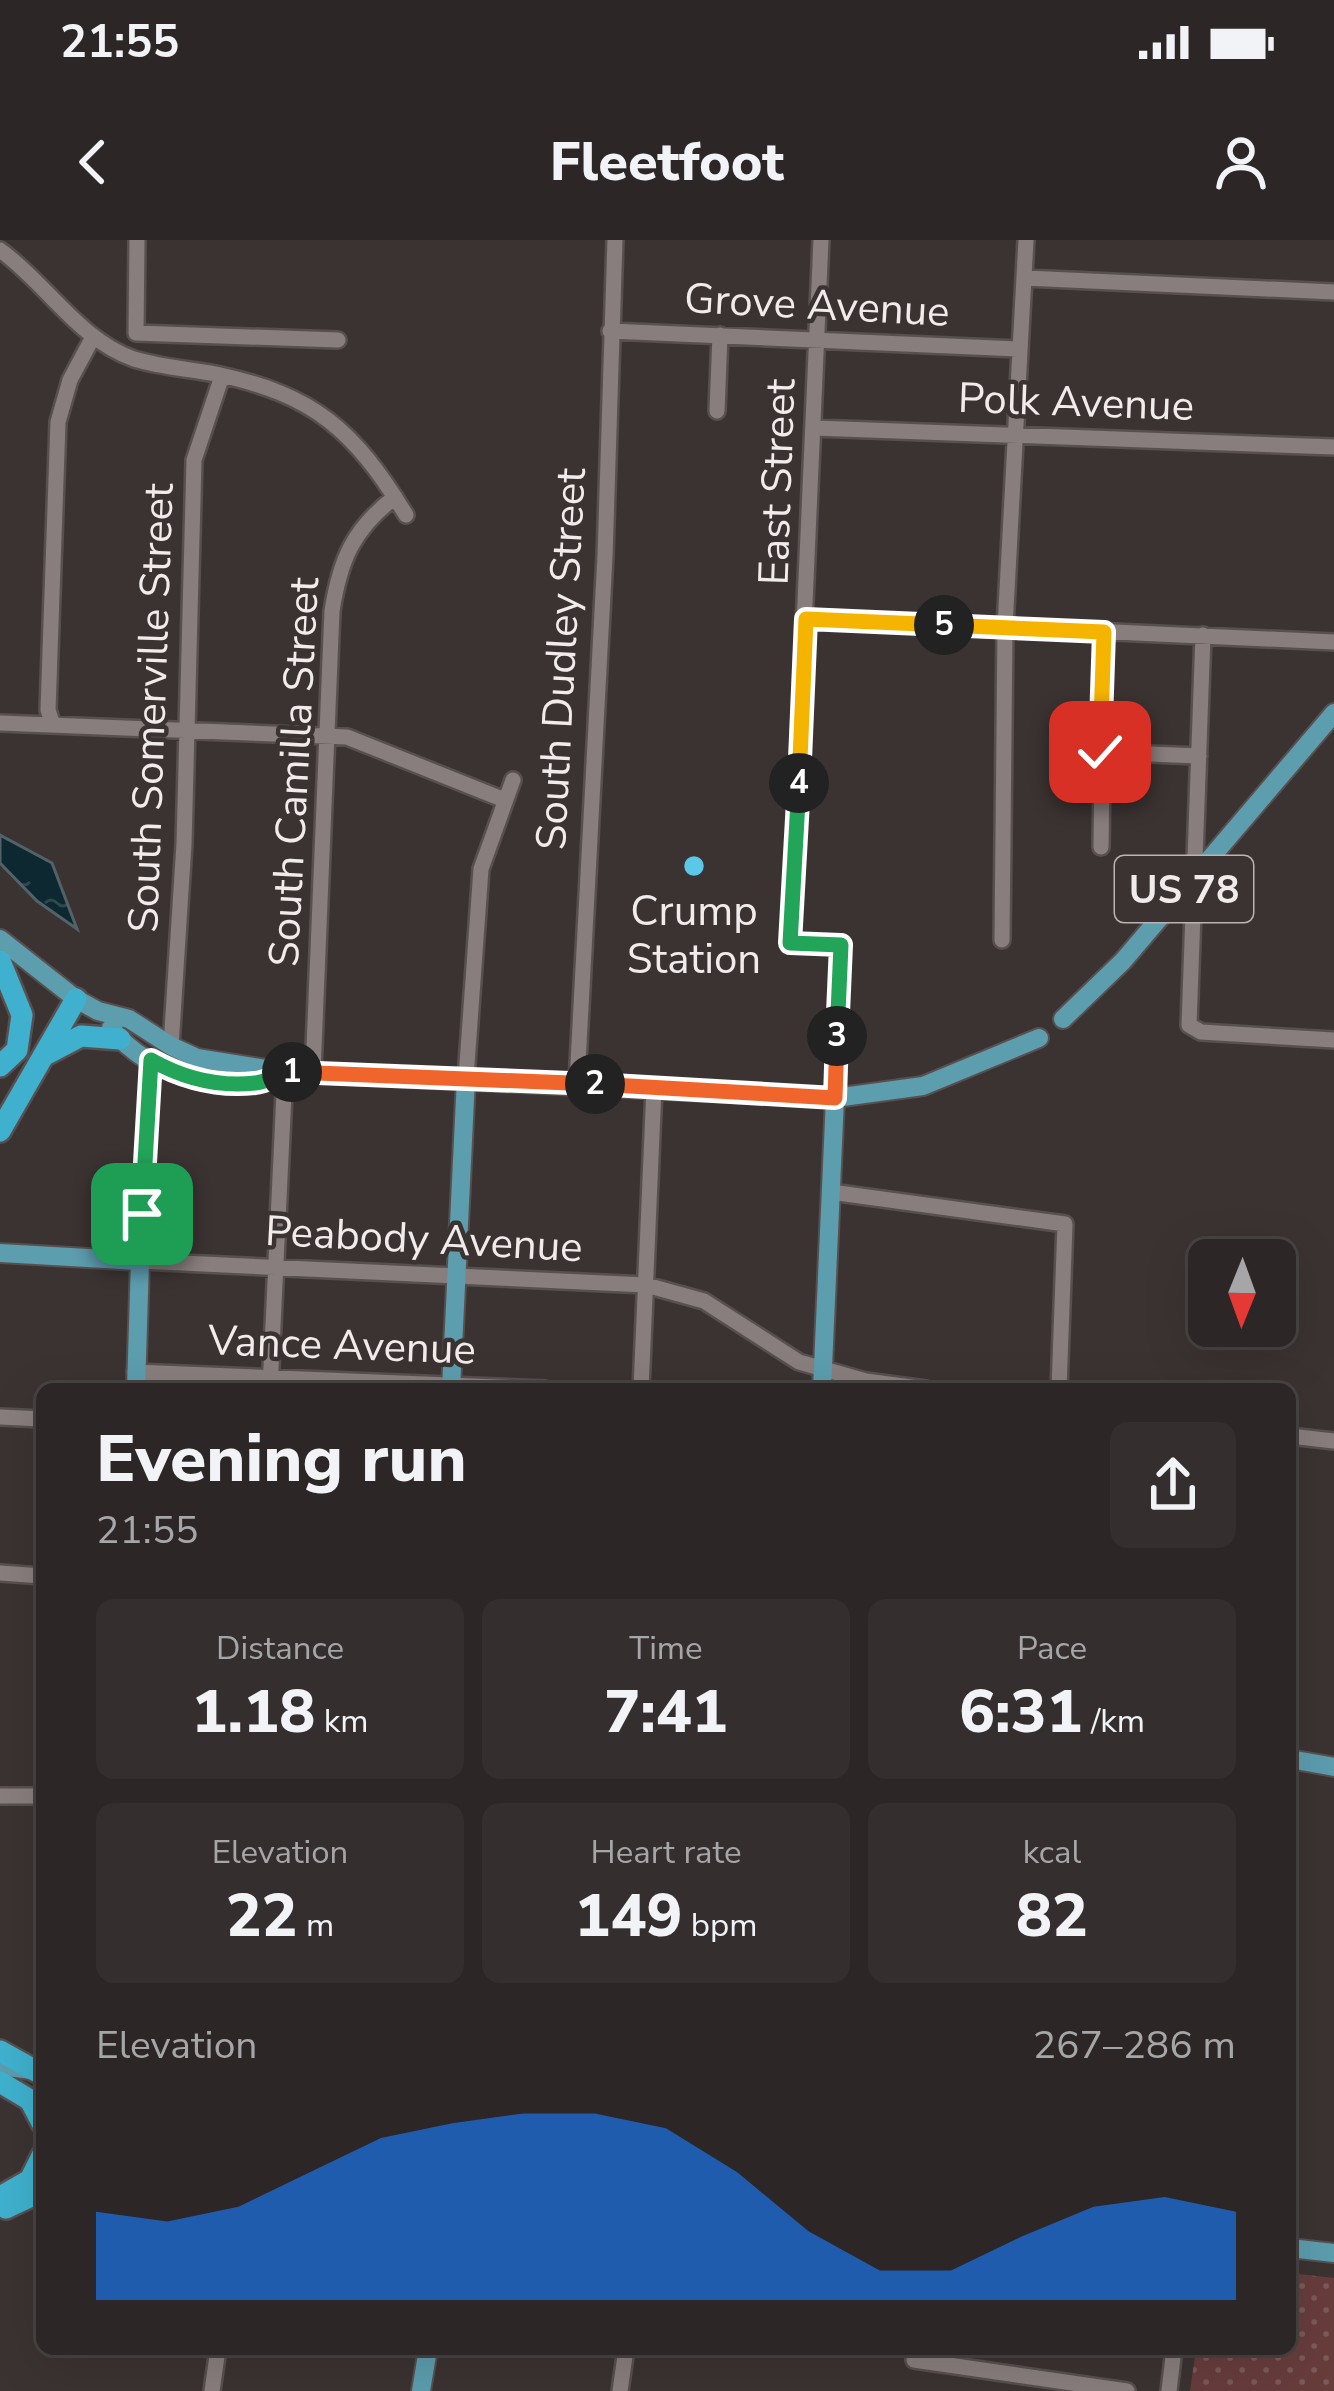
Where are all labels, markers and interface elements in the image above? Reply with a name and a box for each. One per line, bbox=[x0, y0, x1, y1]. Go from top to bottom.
text: 21:55 bbox=[60, 12, 179, 73]
text: Fleetfoot bbox=[550, 125, 784, 199]
icon: back bbox=[60, 129, 126, 195]
icon: person bbox=[1208, 129, 1274, 195]
street label: Grove Avenue bbox=[683, 270, 951, 341]
street label: Polk Avenue bbox=[957, 370, 1195, 435]
street label: East Street bbox=[745, 378, 810, 586]
street label: South Dudley Street bbox=[523, 466, 600, 852]
street label: South Somerville Street bbox=[115, 482, 188, 934]
street label: South Camilla Street bbox=[256, 575, 333, 968]
pin: 5 bbox=[914, 595, 974, 655]
text: 5 bbox=[934, 602, 954, 647]
pin bbox=[1049, 701, 1151, 803]
icon: check bbox=[1067, 719, 1133, 785]
pin: 4 bbox=[769, 753, 829, 813]
text: 4 bbox=[789, 760, 809, 805]
marker: Crump Station bbox=[681, 853, 707, 879]
road number: US 78 bbox=[1115, 856, 1253, 922]
place label: Crump Station bbox=[627, 883, 761, 988]
pin: 3 bbox=[807, 1006, 867, 1066]
text: 3 bbox=[827, 1013, 847, 1058]
pin: 1 bbox=[262, 1042, 322, 1102]
text: 1 bbox=[282, 1049, 302, 1094]
pin: 2 bbox=[565, 1054, 625, 1114]
text: 2 bbox=[585, 1061, 605, 1106]
pin bbox=[91, 1163, 193, 1265]
icon: arrive bbox=[109, 1181, 175, 1247]
street label: Peabody Avenue bbox=[264, 1203, 584, 1276]
north arrow bbox=[1188, 1239, 1296, 1347]
map controls bbox=[1188, 1239, 1296, 1347]
street label: Vance Avenue bbox=[206, 1312, 477, 1379]
text: Evening run bbox=[96, 1414, 467, 1504]
button: share bbox=[1110, 1422, 1236, 1548]
text: 21:55 bbox=[96, 1504, 199, 1557]
text: Distance bbox=[216, 1626, 344, 1671]
text: Time bbox=[629, 1626, 703, 1671]
text: Pace bbox=[1017, 1626, 1087, 1671]
text: 1.18 bbox=[192, 1671, 315, 1753]
text: 7:41 bbox=[604, 1671, 728, 1753]
text: 6:31 bbox=[959, 1671, 1083, 1753]
text: km bbox=[315, 1699, 368, 1744]
text: /km bbox=[1083, 1699, 1145, 1744]
text: Elevation bbox=[212, 1830, 348, 1875]
text: Heart rate bbox=[591, 1830, 741, 1875]
text: kcal bbox=[1023, 1830, 1081, 1875]
text: 22 bbox=[226, 1875, 298, 1957]
text: 149 bbox=[574, 1875, 682, 1957]
text: 82 bbox=[1016, 1875, 1088, 1957]
text: m bbox=[298, 1903, 334, 1948]
text: bpm bbox=[682, 1903, 758, 1948]
text: Elevation bbox=[96, 2019, 257, 2072]
text: 267–286 m bbox=[1033, 2019, 1236, 2072]

